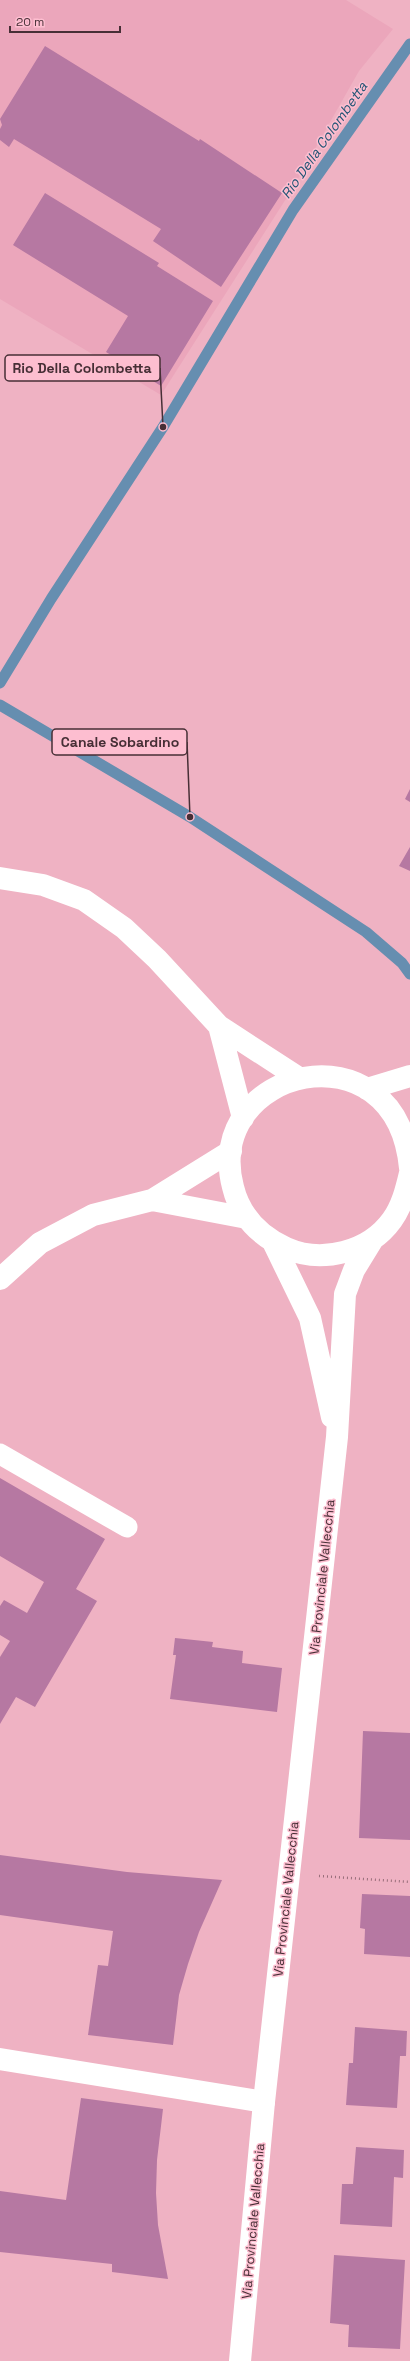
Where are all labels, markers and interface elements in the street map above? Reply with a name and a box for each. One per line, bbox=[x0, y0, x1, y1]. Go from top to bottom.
scale bar bbox=[10, 8, 120, 34]
text: 20 m bbox=[16, 14, 44, 30]
water label: Rio Della Colombetta bbox=[277, 77, 372, 202]
callout: Rio Della Colombetta bbox=[5, 355, 160, 381]
text: Rio Della Colombetta bbox=[12, 359, 152, 377]
callout: Canale Sobardino bbox=[52, 729, 187, 755]
text: Canale Sobardino bbox=[61, 733, 179, 751]
street label: Via Provinciale Vallecchia bbox=[305, 1498, 339, 1656]
street label: Via Provinciale Vallecchia bbox=[269, 1820, 303, 1978]
street label: Via Provinciale Vallecchia bbox=[238, 2142, 268, 2300]

